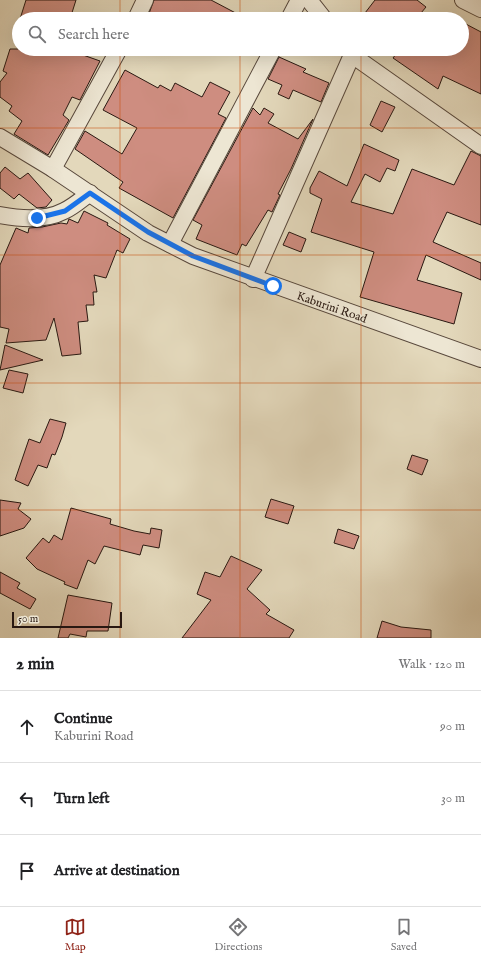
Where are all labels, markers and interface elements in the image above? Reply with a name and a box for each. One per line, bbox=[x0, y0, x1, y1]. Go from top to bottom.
search box bbox=[12, 12, 469, 56]
icon: search bbox=[26, 23, 48, 45]
text: Search here bbox=[58, 25, 129, 44]
route end bbox=[28, 209, 46, 227]
route start bbox=[264, 277, 282, 295]
street label: Kaburini Road bbox=[295, 288, 370, 327]
scale bar bbox=[12, 610, 122, 629]
text: 50 m bbox=[18, 612, 38, 626]
text: 2 min bbox=[16, 654, 54, 675]
text: Walk · 120 m bbox=[399, 656, 465, 673]
text: Continue bbox=[54, 709, 112, 728]
icon: ahead bbox=[16, 716, 38, 738]
text: 90 m bbox=[440, 718, 465, 735]
text: Kaburini Road bbox=[54, 728, 134, 745]
icon: left bbox=[16, 788, 38, 810]
text: Turn left bbox=[54, 789, 110, 808]
text: 30 m bbox=[441, 790, 465, 807]
icon: arrive bbox=[16, 860, 38, 882]
text: Arrive at destination bbox=[54, 861, 180, 880]
tab: Map bbox=[64, 916, 86, 954]
tab: Directions bbox=[215, 916, 262, 954]
tab: Saved bbox=[391, 916, 417, 954]

